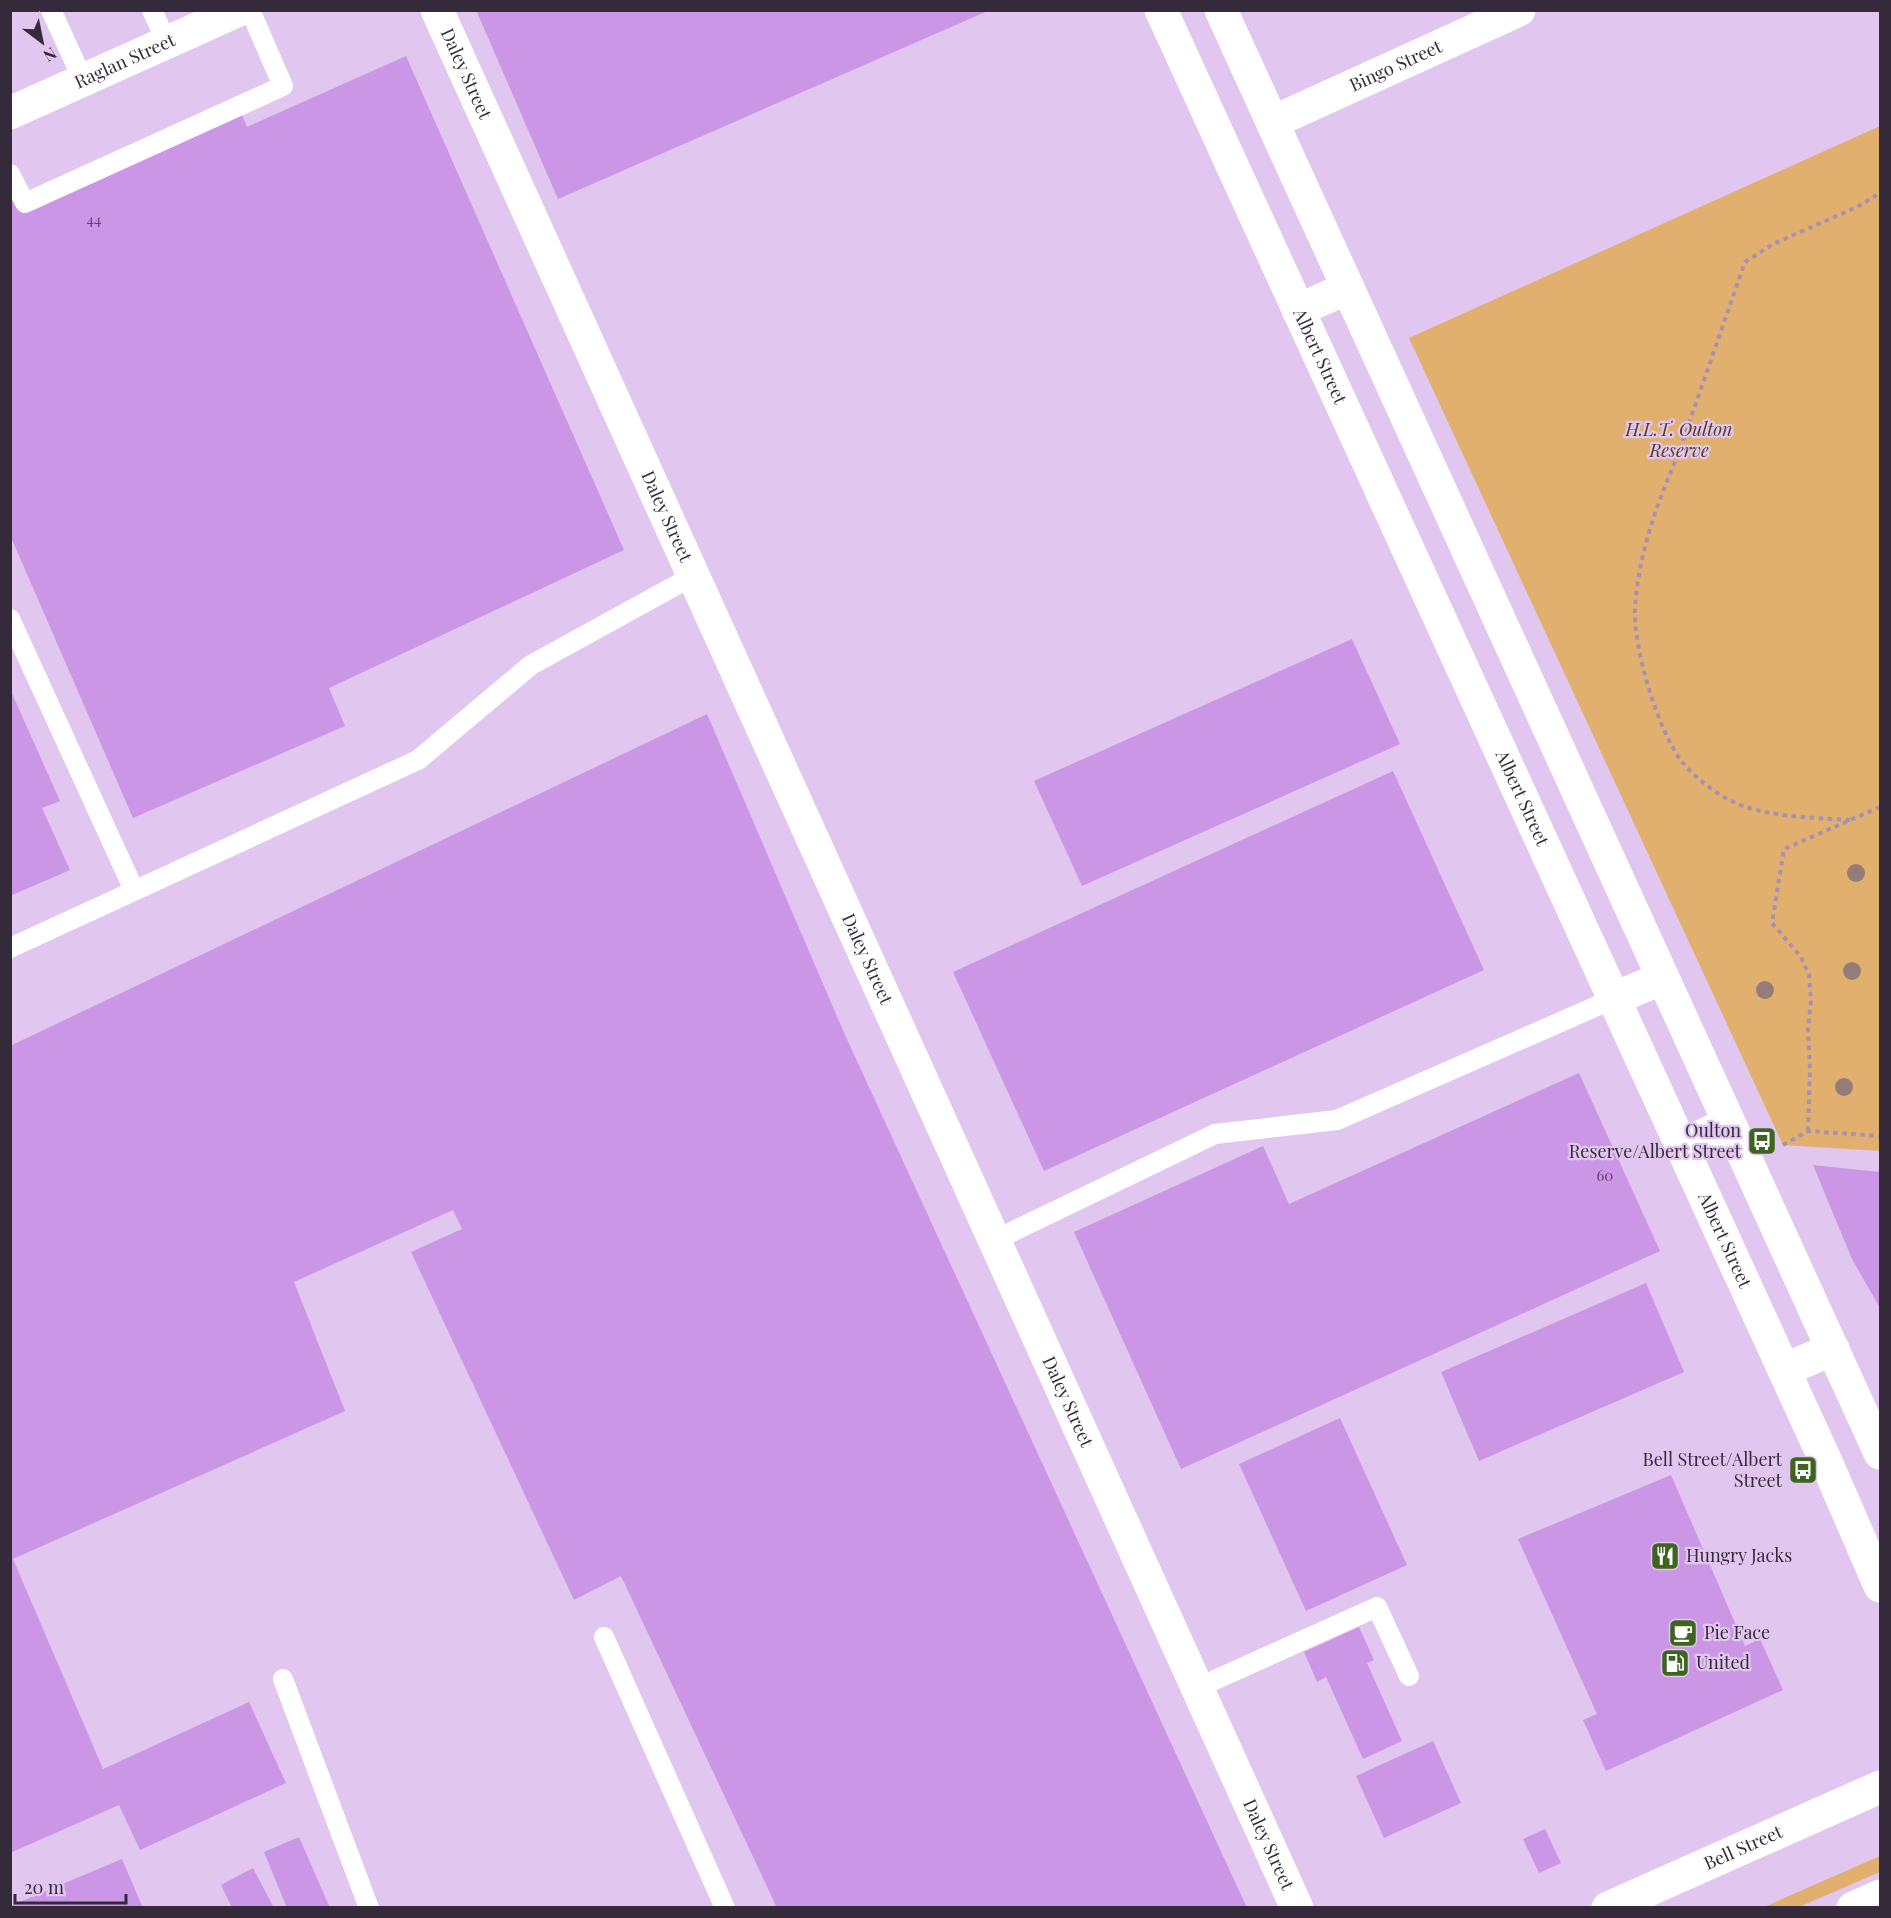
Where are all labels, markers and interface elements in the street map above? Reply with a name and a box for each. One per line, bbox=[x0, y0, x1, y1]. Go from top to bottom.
north arrow bbox=[12, 12, 72, 72]
street label: Daley Street bbox=[436, 24, 498, 123]
street label: Raglan Street bbox=[70, 27, 179, 93]
street label: Bingo Street bbox=[1345, 33, 1446, 97]
text: N bbox=[39, 43, 61, 67]
house number: 44 bbox=[87, 209, 101, 229]
street label: Albert Street bbox=[1288, 303, 1353, 408]
park label: H.L.T. Oulton Reserve bbox=[1624, 417, 1733, 462]
street label: Daley Street bbox=[636, 467, 699, 566]
street label: Albert Street bbox=[1490, 745, 1556, 850]
street label: Daley Street bbox=[837, 909, 899, 1009]
place label: Oulton Reserve/Albert Street bbox=[1569, 1118, 1742, 1163]
bus stop icon: Oulton Reserve/Albert Street bbox=[1746, 1125, 1778, 1157]
house number: 60 bbox=[1597, 1165, 1613, 1185]
street label: Albert Street bbox=[1693, 1187, 1758, 1292]
street label: Daley Street bbox=[1038, 1352, 1100, 1451]
place label: Bell Street/Albert Street bbox=[1642, 1447, 1783, 1492]
bus stop icon: Bell Street/Albert Street bbox=[1787, 1454, 1819, 1486]
restaurant icon: Hungry Jacks bbox=[1649, 1540, 1681, 1572]
place label: Hungry Jacks bbox=[1686, 1543, 1792, 1567]
cafe icon: Pie Face bbox=[1667, 1617, 1699, 1649]
place label: Pie Face bbox=[1704, 1620, 1770, 1644]
fuel station icon: United bbox=[1659, 1647, 1691, 1679]
place label: United bbox=[1696, 1650, 1751, 1674]
street label: Daley Street bbox=[1238, 1795, 1300, 1894]
street label: Bell Street bbox=[1700, 1819, 1786, 1875]
scale bar bbox=[15, 1867, 126, 1905]
text: 20 m bbox=[24, 1875, 64, 1899]

